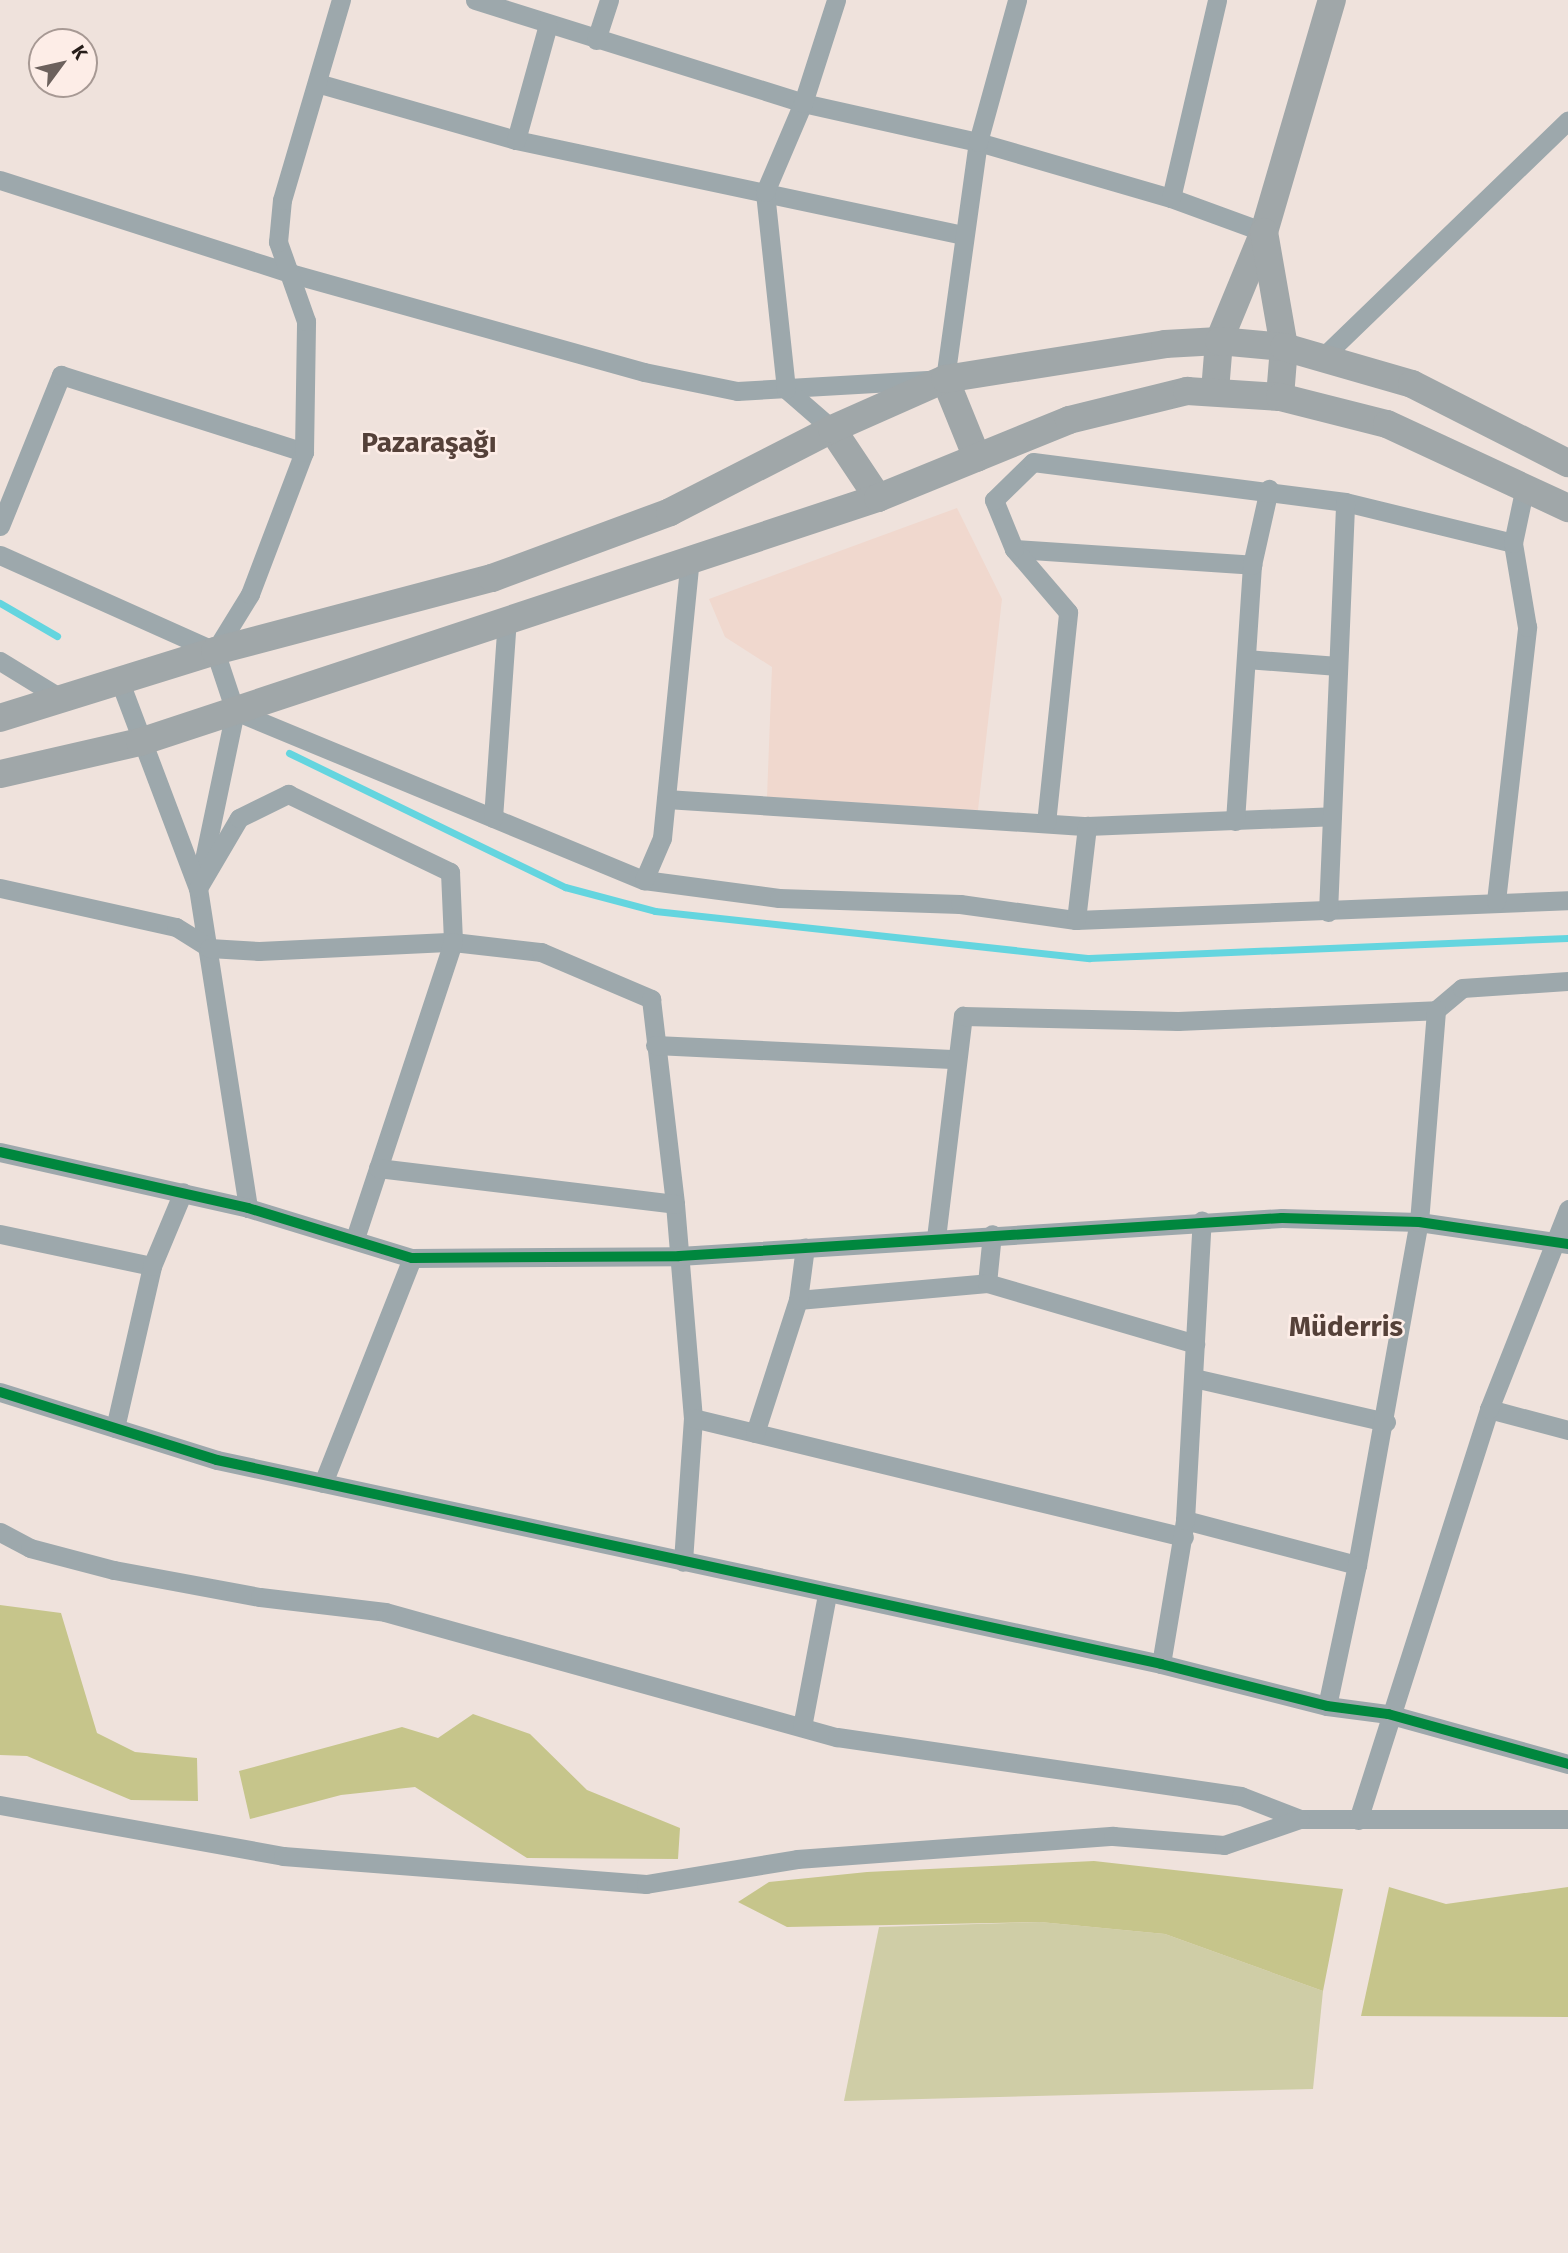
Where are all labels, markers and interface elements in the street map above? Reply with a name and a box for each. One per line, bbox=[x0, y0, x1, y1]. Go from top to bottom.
north arrow bbox=[28, 28, 98, 98]
text: K bbox=[66, 41, 92, 64]
district label: Pazaraşağı bbox=[361, 426, 497, 460]
district label: Müderris bbox=[1289, 1310, 1403, 1344]

